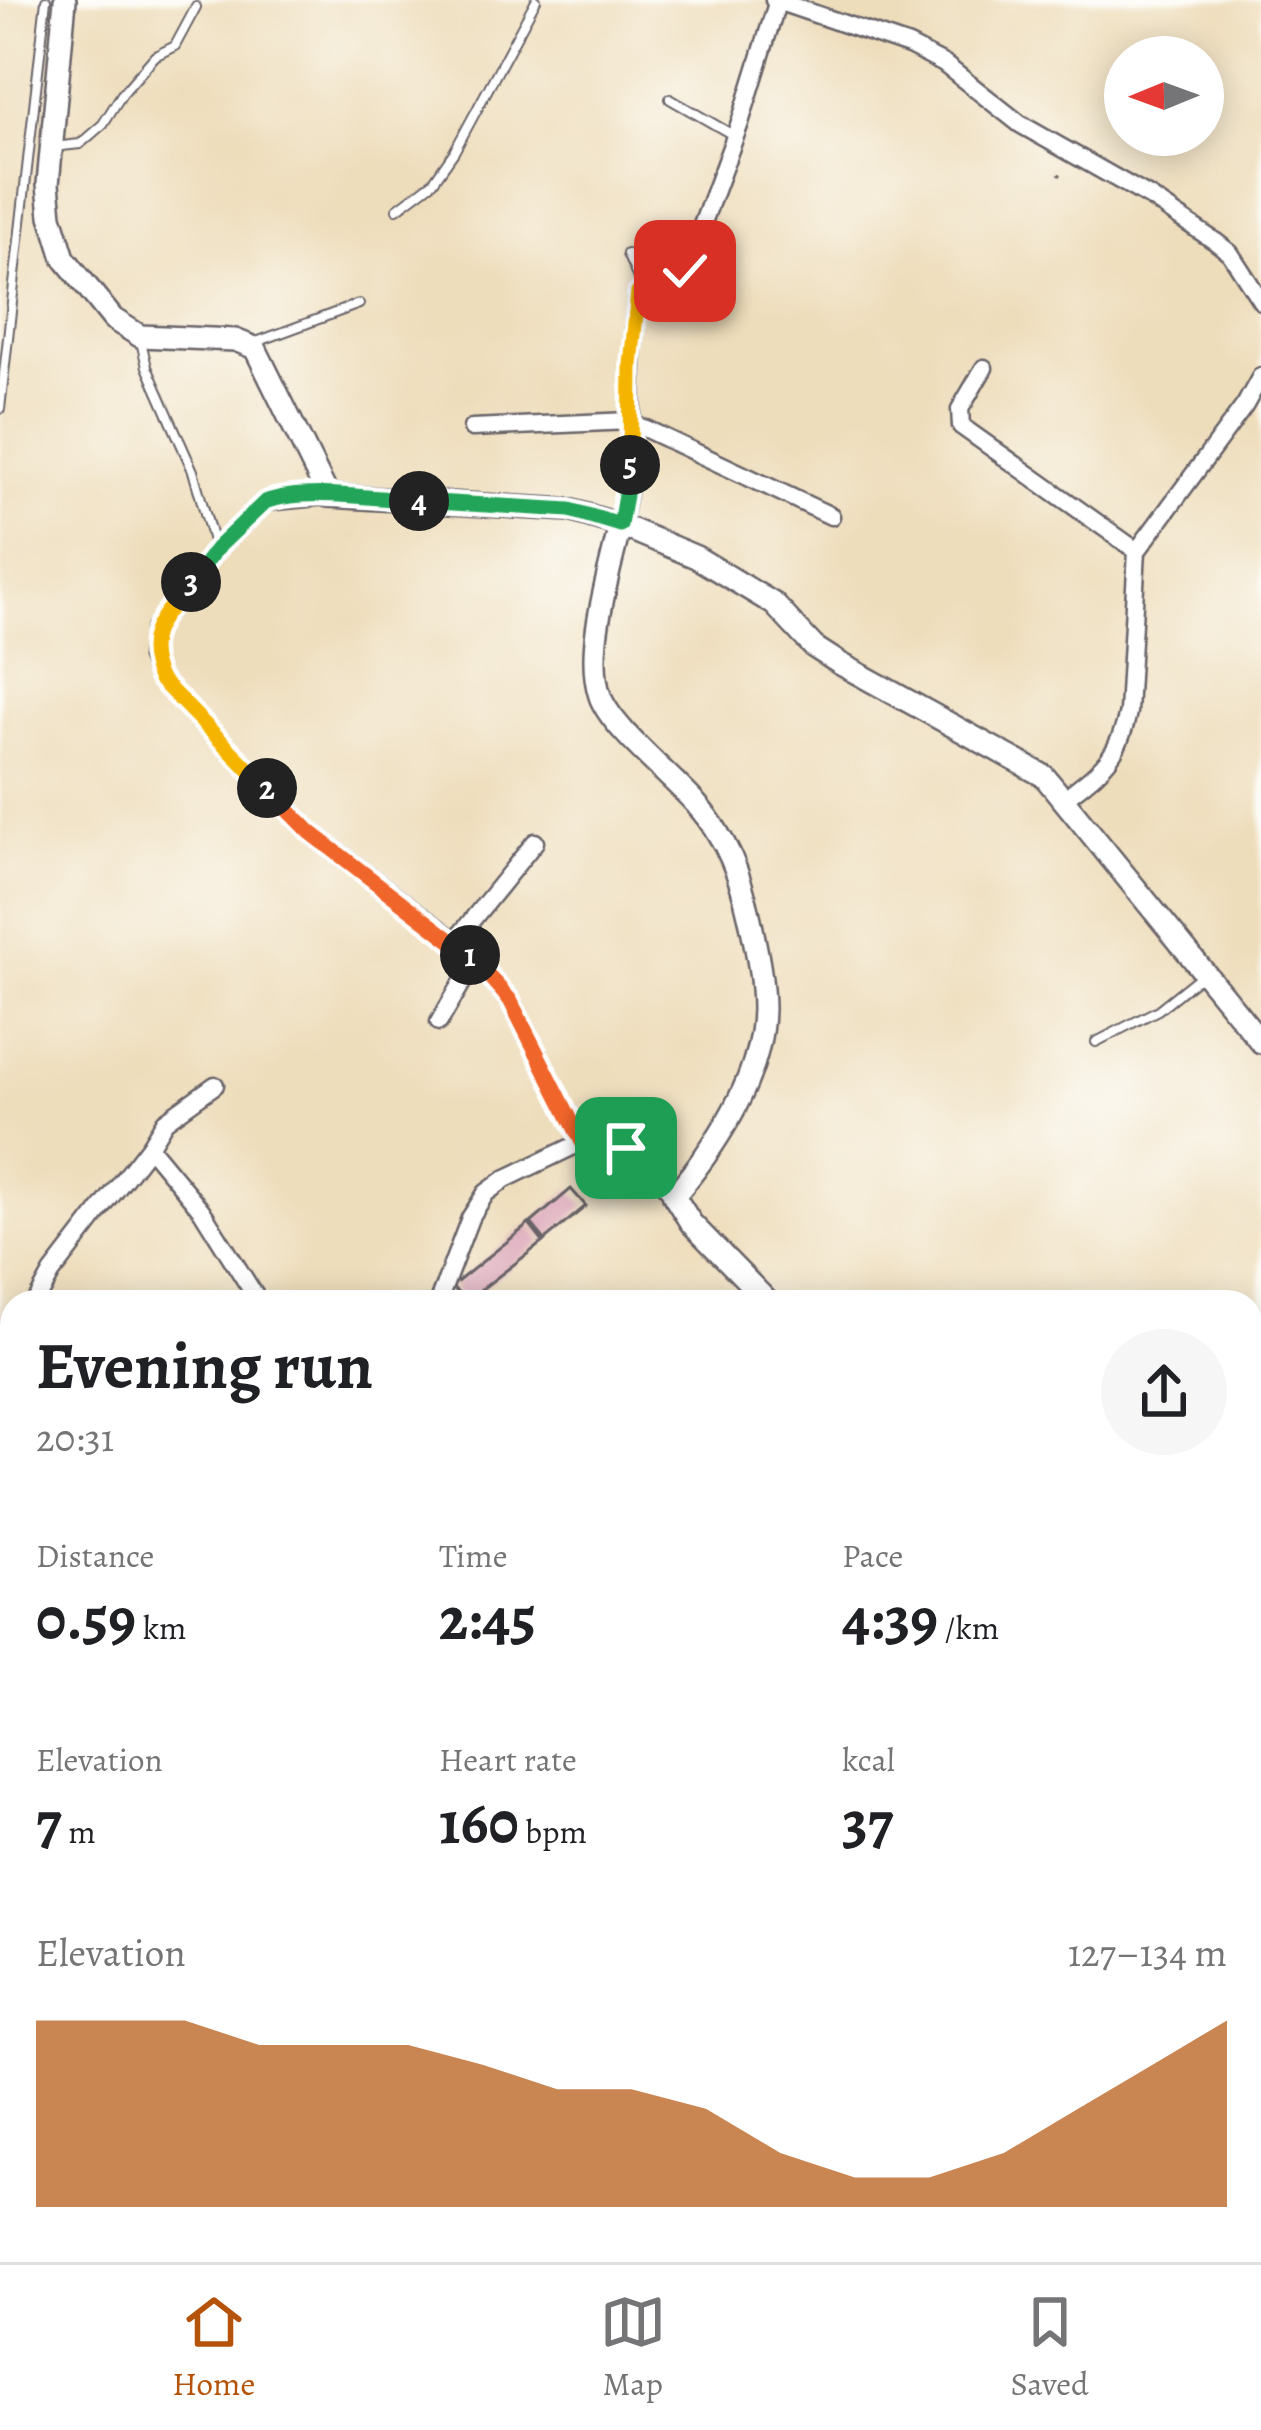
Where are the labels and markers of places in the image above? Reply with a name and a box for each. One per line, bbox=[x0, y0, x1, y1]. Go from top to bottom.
pin bbox=[634, 220, 736, 322]
pin: 5 bbox=[600, 435, 660, 495]
pin: 4 bbox=[389, 471, 449, 531]
pin: 3 bbox=[161, 552, 221, 612]
pin: 2 bbox=[237, 758, 297, 818]
pin: 1 bbox=[440, 925, 500, 985]
pin bbox=[575, 1097, 677, 1199]

